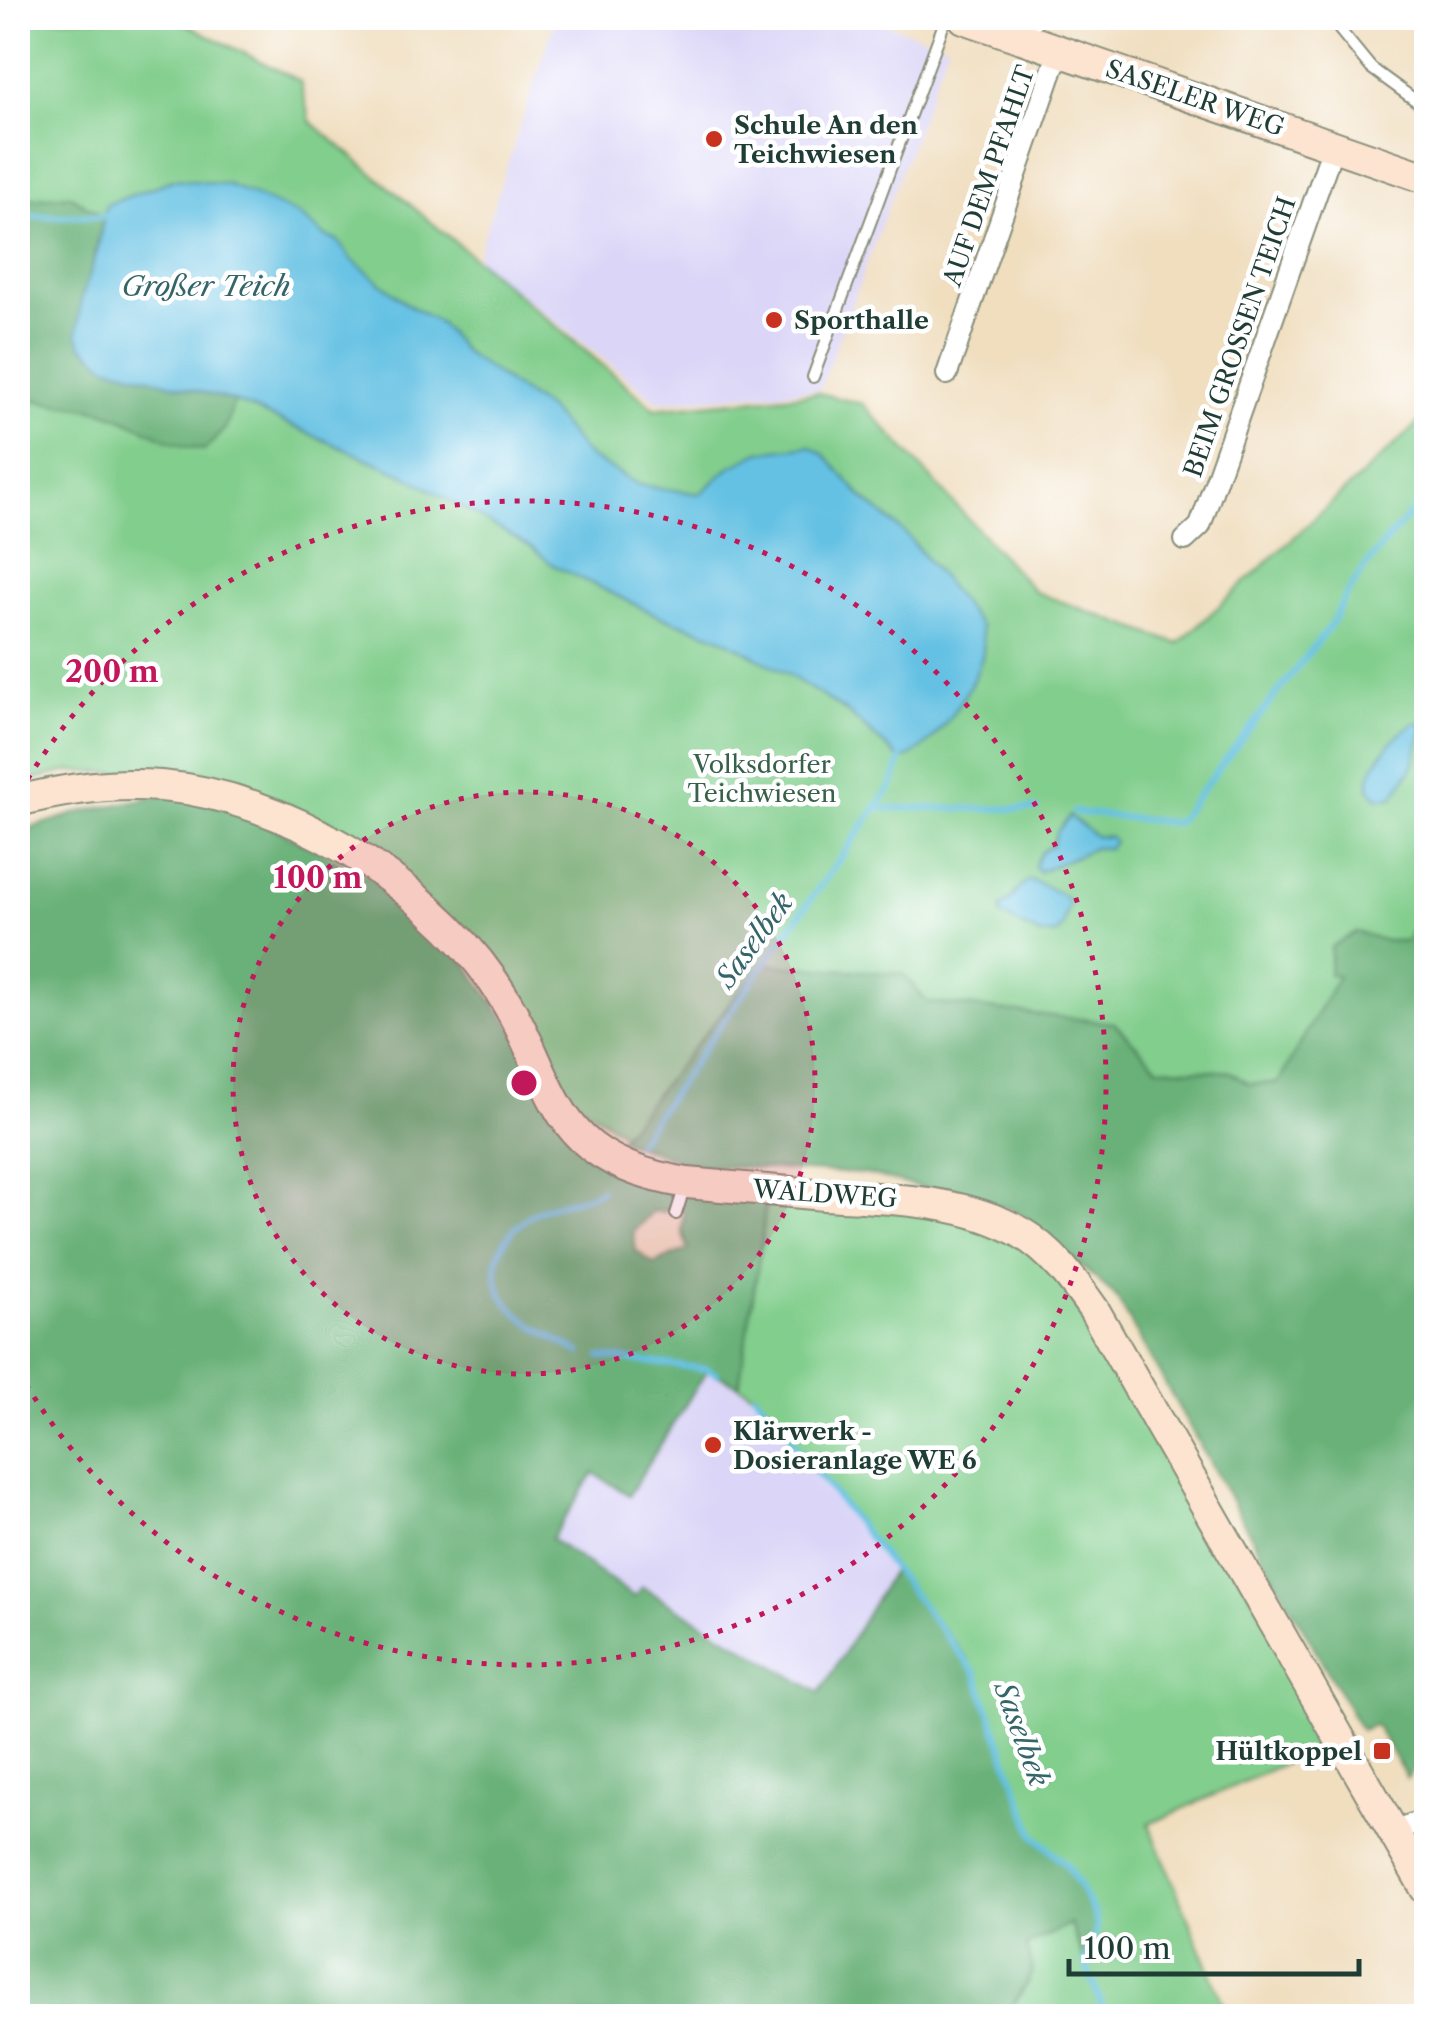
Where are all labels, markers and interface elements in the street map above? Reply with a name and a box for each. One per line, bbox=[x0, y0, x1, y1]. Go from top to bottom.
street label: SASELER WEG bbox=[1102, 53, 1288, 143]
street label: AUF DEM PFAHLT bbox=[936, 61, 1041, 292]
place label: Schule An den Teichwiesen bbox=[734, 110, 918, 170]
marker: Schule An den Teichwiesen bbox=[703, 128, 725, 150]
street label: BEIM GROSSEN TEICH bbox=[1177, 193, 1303, 481]
water label: Großer Teich bbox=[122, 269, 290, 303]
place label: Sporthalle bbox=[794, 305, 929, 336]
marker: Sporthalle bbox=[763, 309, 785, 331]
text: 200 m bbox=[65, 653, 159, 690]
park label: Volksdorfer Teichwiesen bbox=[688, 749, 837, 809]
text: 100 m bbox=[274, 859, 363, 896]
water label: Saselbek bbox=[707, 886, 800, 995]
centre of rings bbox=[506, 1065, 542, 1101]
street label: WALDWEG bbox=[751, 1173, 898, 1215]
place label: Klärwerk - Dosieranlage WE 6 bbox=[733, 1416, 977, 1476]
marker: Klärwerk - Dosieranlage WE 6 bbox=[702, 1434, 724, 1456]
water label: Saselbek bbox=[987, 1675, 1057, 1791]
place label: Hültkoppel bbox=[1215, 1736, 1362, 1767]
marker: Hültkoppel bbox=[1371, 1740, 1393, 1762]
scale bar bbox=[1069, 1914, 1359, 1976]
text: 100 m bbox=[1084, 1930, 1171, 1967]

